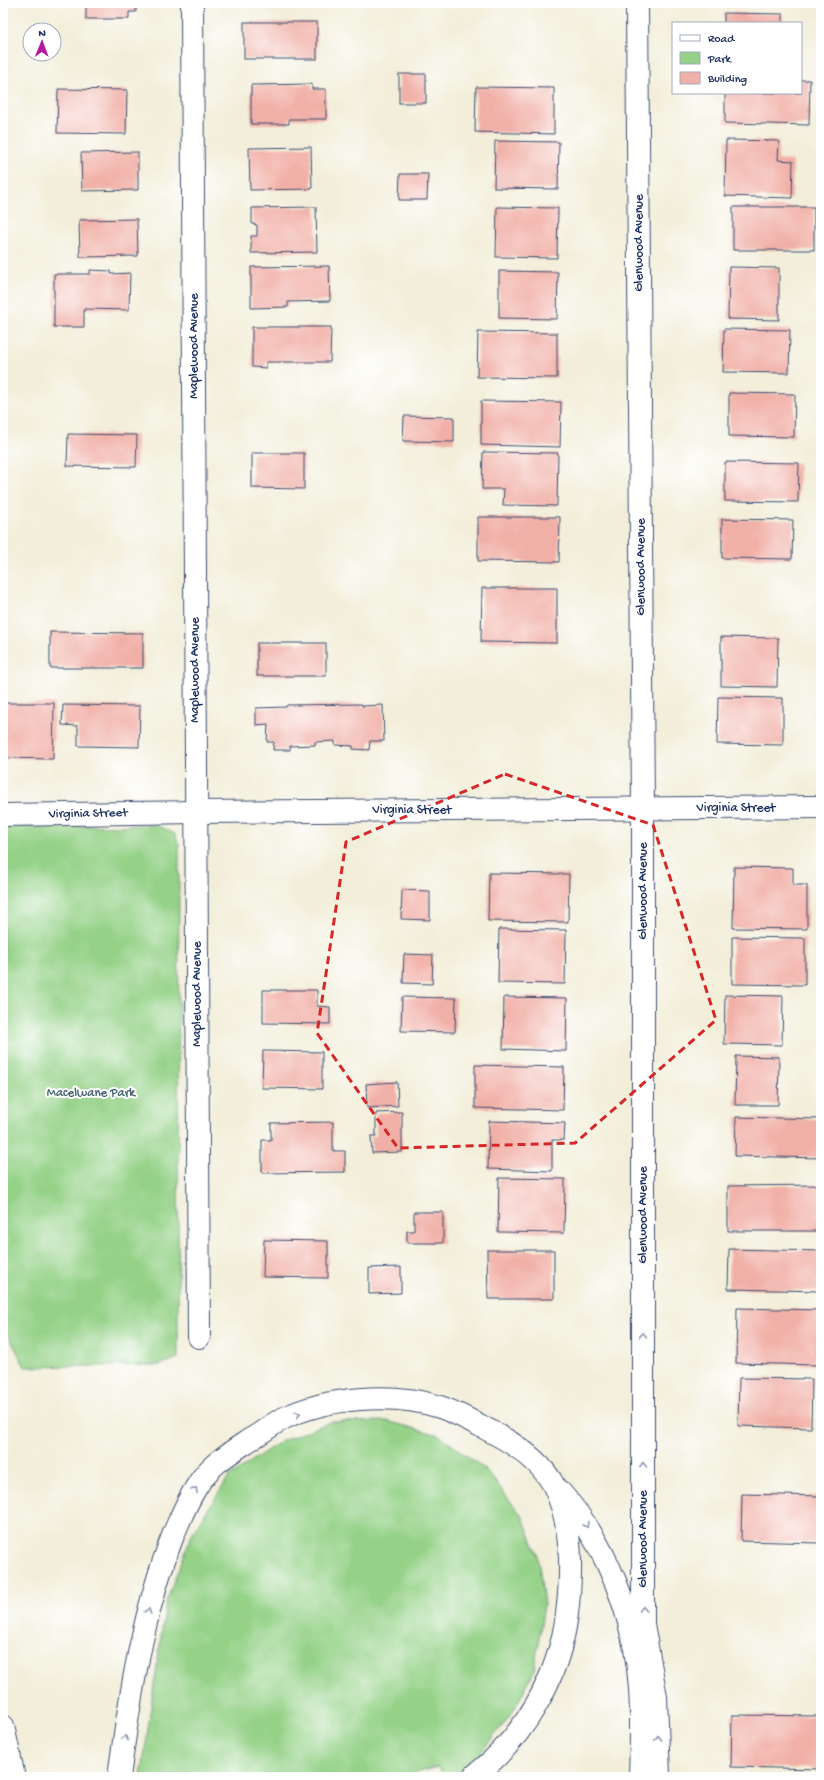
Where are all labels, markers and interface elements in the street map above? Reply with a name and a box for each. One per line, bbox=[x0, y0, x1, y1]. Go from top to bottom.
north arrow bbox=[22, 22, 62, 62]
legend bbox=[672, 22, 802, 94]
text: N bbox=[38, 28, 46, 40]
text: Road bbox=[708, 33, 735, 47]
text: Park bbox=[707, 53, 733, 67]
text: Building bbox=[707, 73, 747, 87]
street label: Glenwood Avenue bbox=[632, 194, 647, 292]
street label: Maplewood Avenue bbox=[187, 293, 202, 399]
street label: Glenwood Avenue bbox=[634, 518, 649, 616]
street label: Maplewood Avenue bbox=[188, 617, 203, 723]
street label: Virginia Street bbox=[696, 801, 777, 816]
street label: Virginia Street bbox=[372, 803, 453, 818]
street label: Virginia Street bbox=[47, 806, 129, 822]
street label: Glenwood Avenue bbox=[636, 842, 651, 940]
street label: Maplewood Avenue bbox=[190, 941, 205, 1047]
park label: Macelwane Park bbox=[47, 1086, 136, 1101]
street label: Glenwood Avenue bbox=[636, 1166, 651, 1264]
one-way arrow bbox=[639, 1332, 647, 1338]
one-way arrow bbox=[294, 1410, 301, 1418]
one-way arrow bbox=[639, 1462, 647, 1468]
one-way arrow bbox=[190, 1487, 198, 1494]
street label: Glenwood Avenue bbox=[636, 1490, 651, 1588]
one-way arrow bbox=[581, 1521, 588, 1528]
one-way arrow bbox=[639, 1606, 647, 1612]
one-way arrow bbox=[143, 1607, 152, 1614]
one-way arrow bbox=[120, 1735, 128, 1741]
one-way arrow bbox=[654, 1735, 663, 1741]

